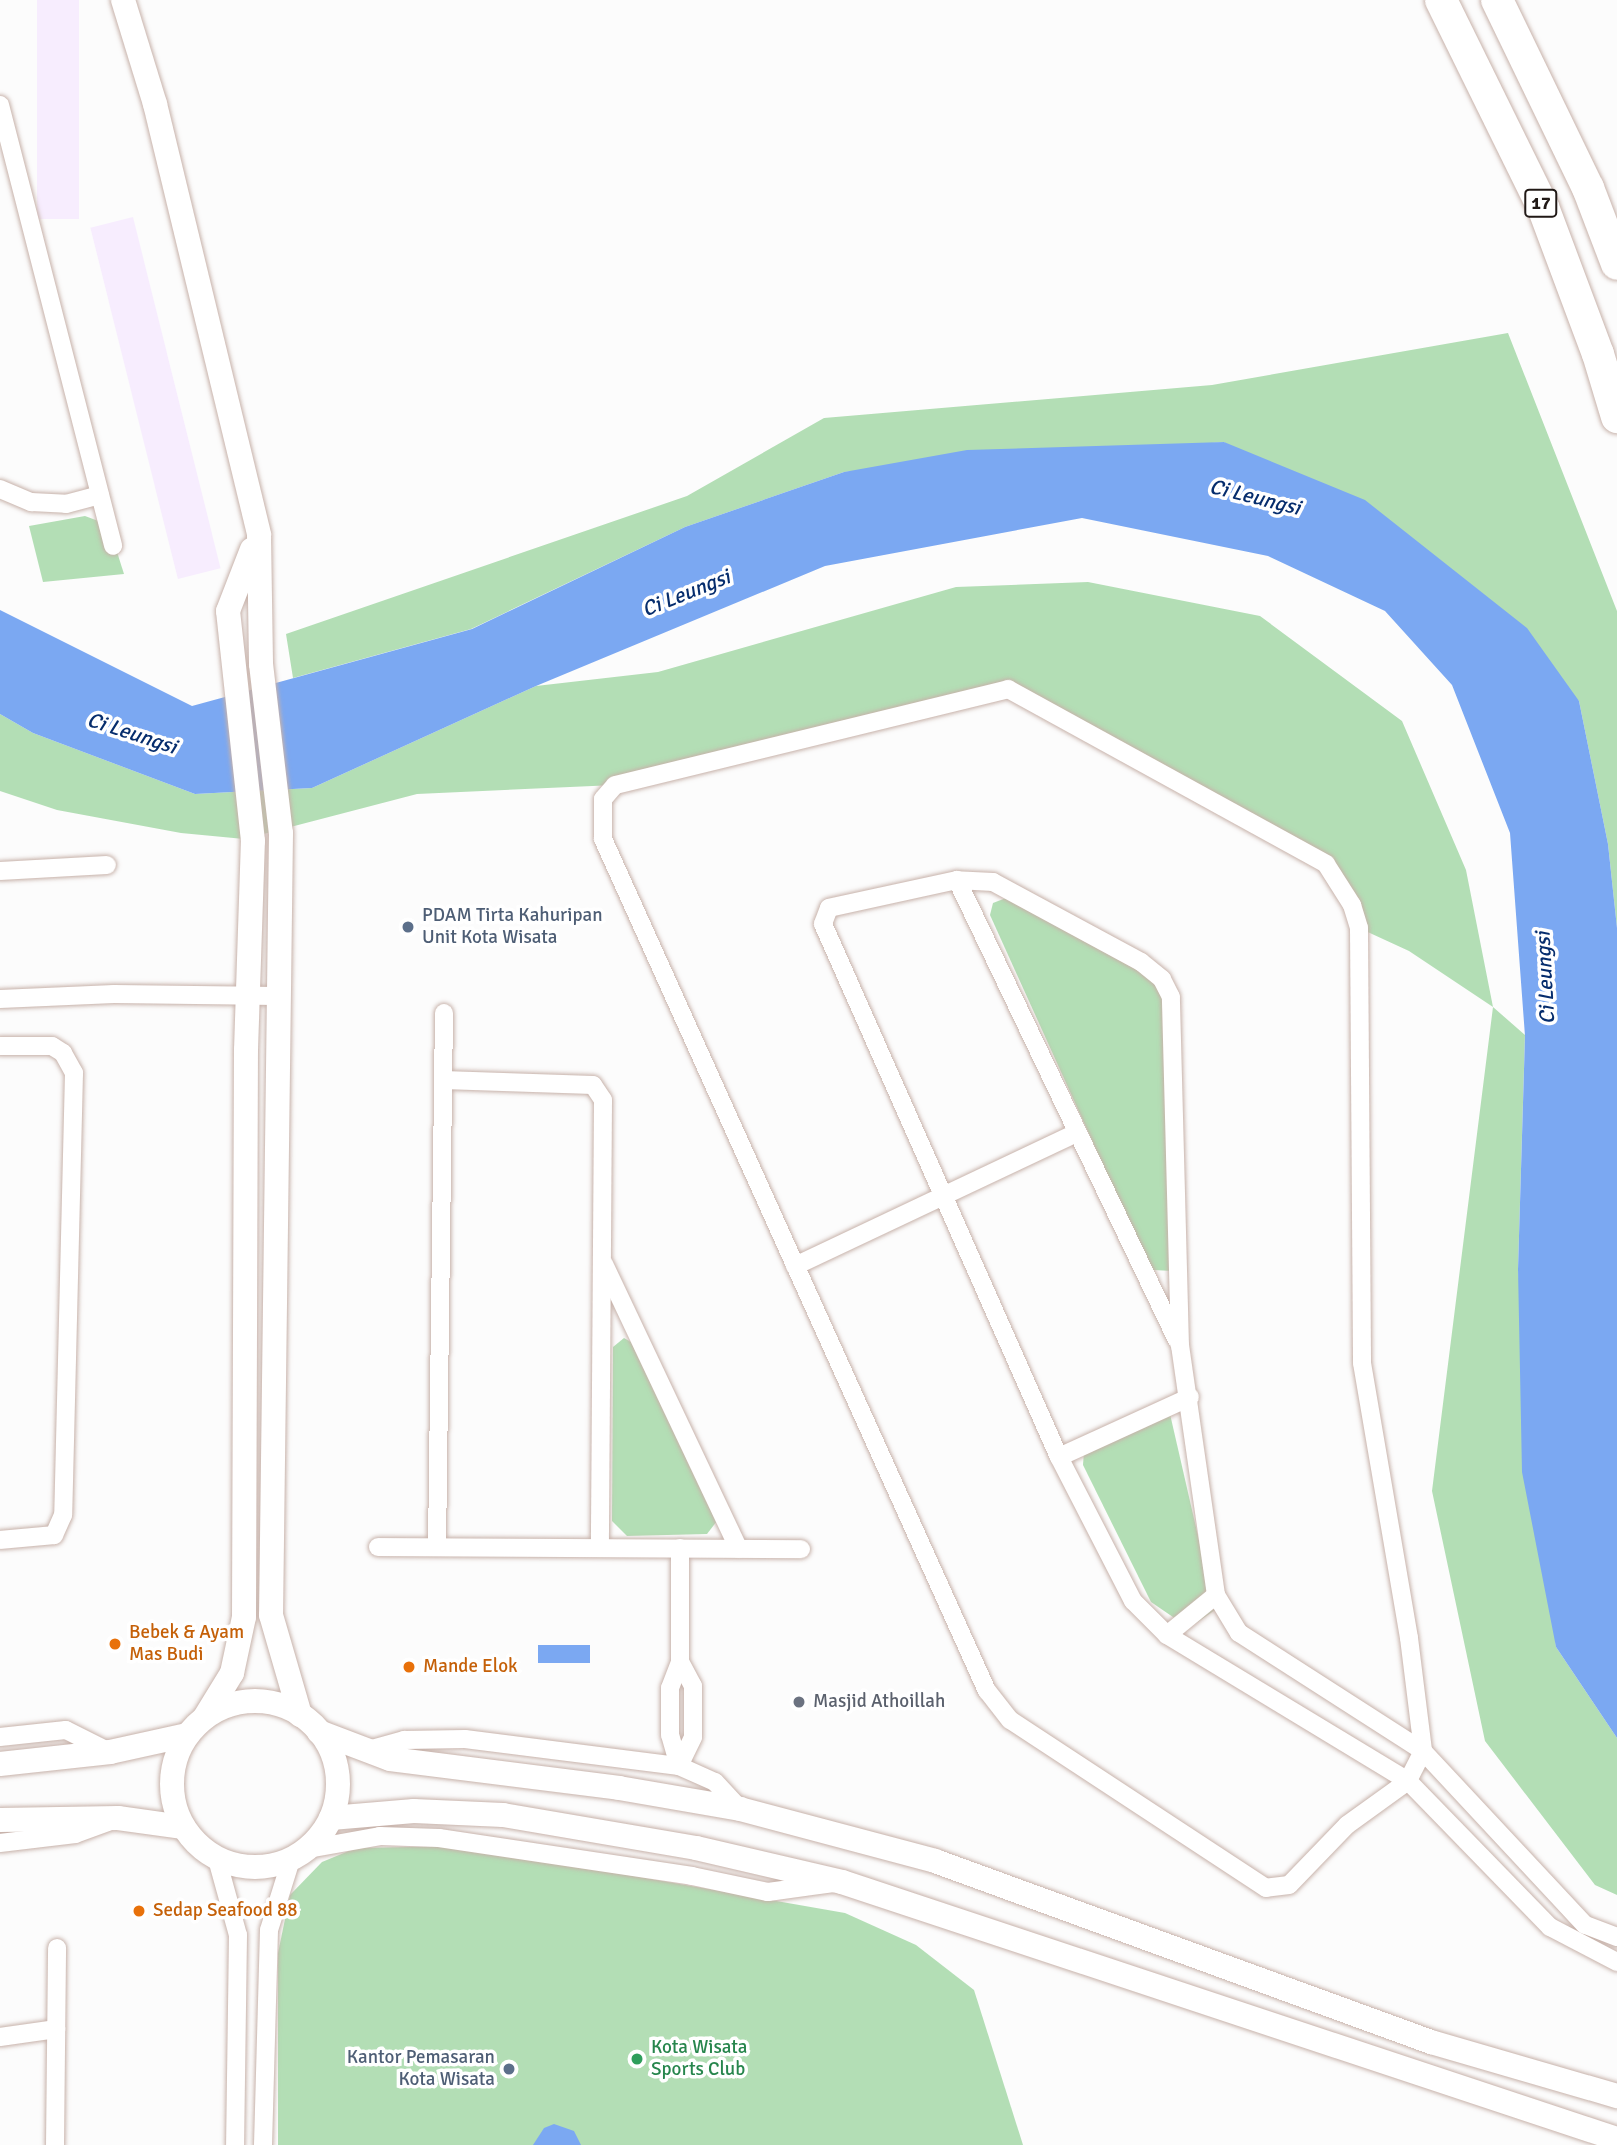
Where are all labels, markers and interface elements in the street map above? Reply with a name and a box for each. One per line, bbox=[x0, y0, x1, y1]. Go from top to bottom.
road number: 17 bbox=[1524, 188, 1558, 218]
water label: Ci Leungsi bbox=[1207, 474, 1303, 520]
water label: Ci Leungsi bbox=[638, 564, 734, 622]
water label: Ci Leungsi bbox=[84, 707, 180, 759]
place label: PDAM Tirta Kahuripan Unit Kota Wisata bbox=[422, 905, 603, 949]
marker: PDAM Tirta Kahuripan Unit Kota Wisata bbox=[400, 919, 416, 935]
water label: Ci Leungsi bbox=[1530, 931, 1560, 1025]
place label: Bebek & Ayam Mas Budi bbox=[129, 1622, 244, 1666]
marker: Bebek & Ayam Mas Budi bbox=[107, 1636, 123, 1652]
place label: Mande Elok bbox=[423, 1656, 518, 1678]
marker: Mande Elok bbox=[401, 1659, 417, 1675]
place label: Masjid Athoillah bbox=[813, 1691, 945, 1713]
marker: Masjid Athoillah bbox=[791, 1694, 807, 1710]
place label: Sedap Seafood 88 bbox=[153, 1900, 297, 1922]
marker: Sedap Seafood 88 bbox=[131, 1903, 147, 1919]
place label: Kota Wisata Sports Club bbox=[651, 2037, 748, 2081]
place label: Kantor Pemasaran Kota Wisata bbox=[347, 2047, 495, 2091]
marker: Kota Wisata Sports Club bbox=[629, 2051, 645, 2067]
marker: Kantor Pemasaran Kota Wisata bbox=[501, 2061, 517, 2077]

